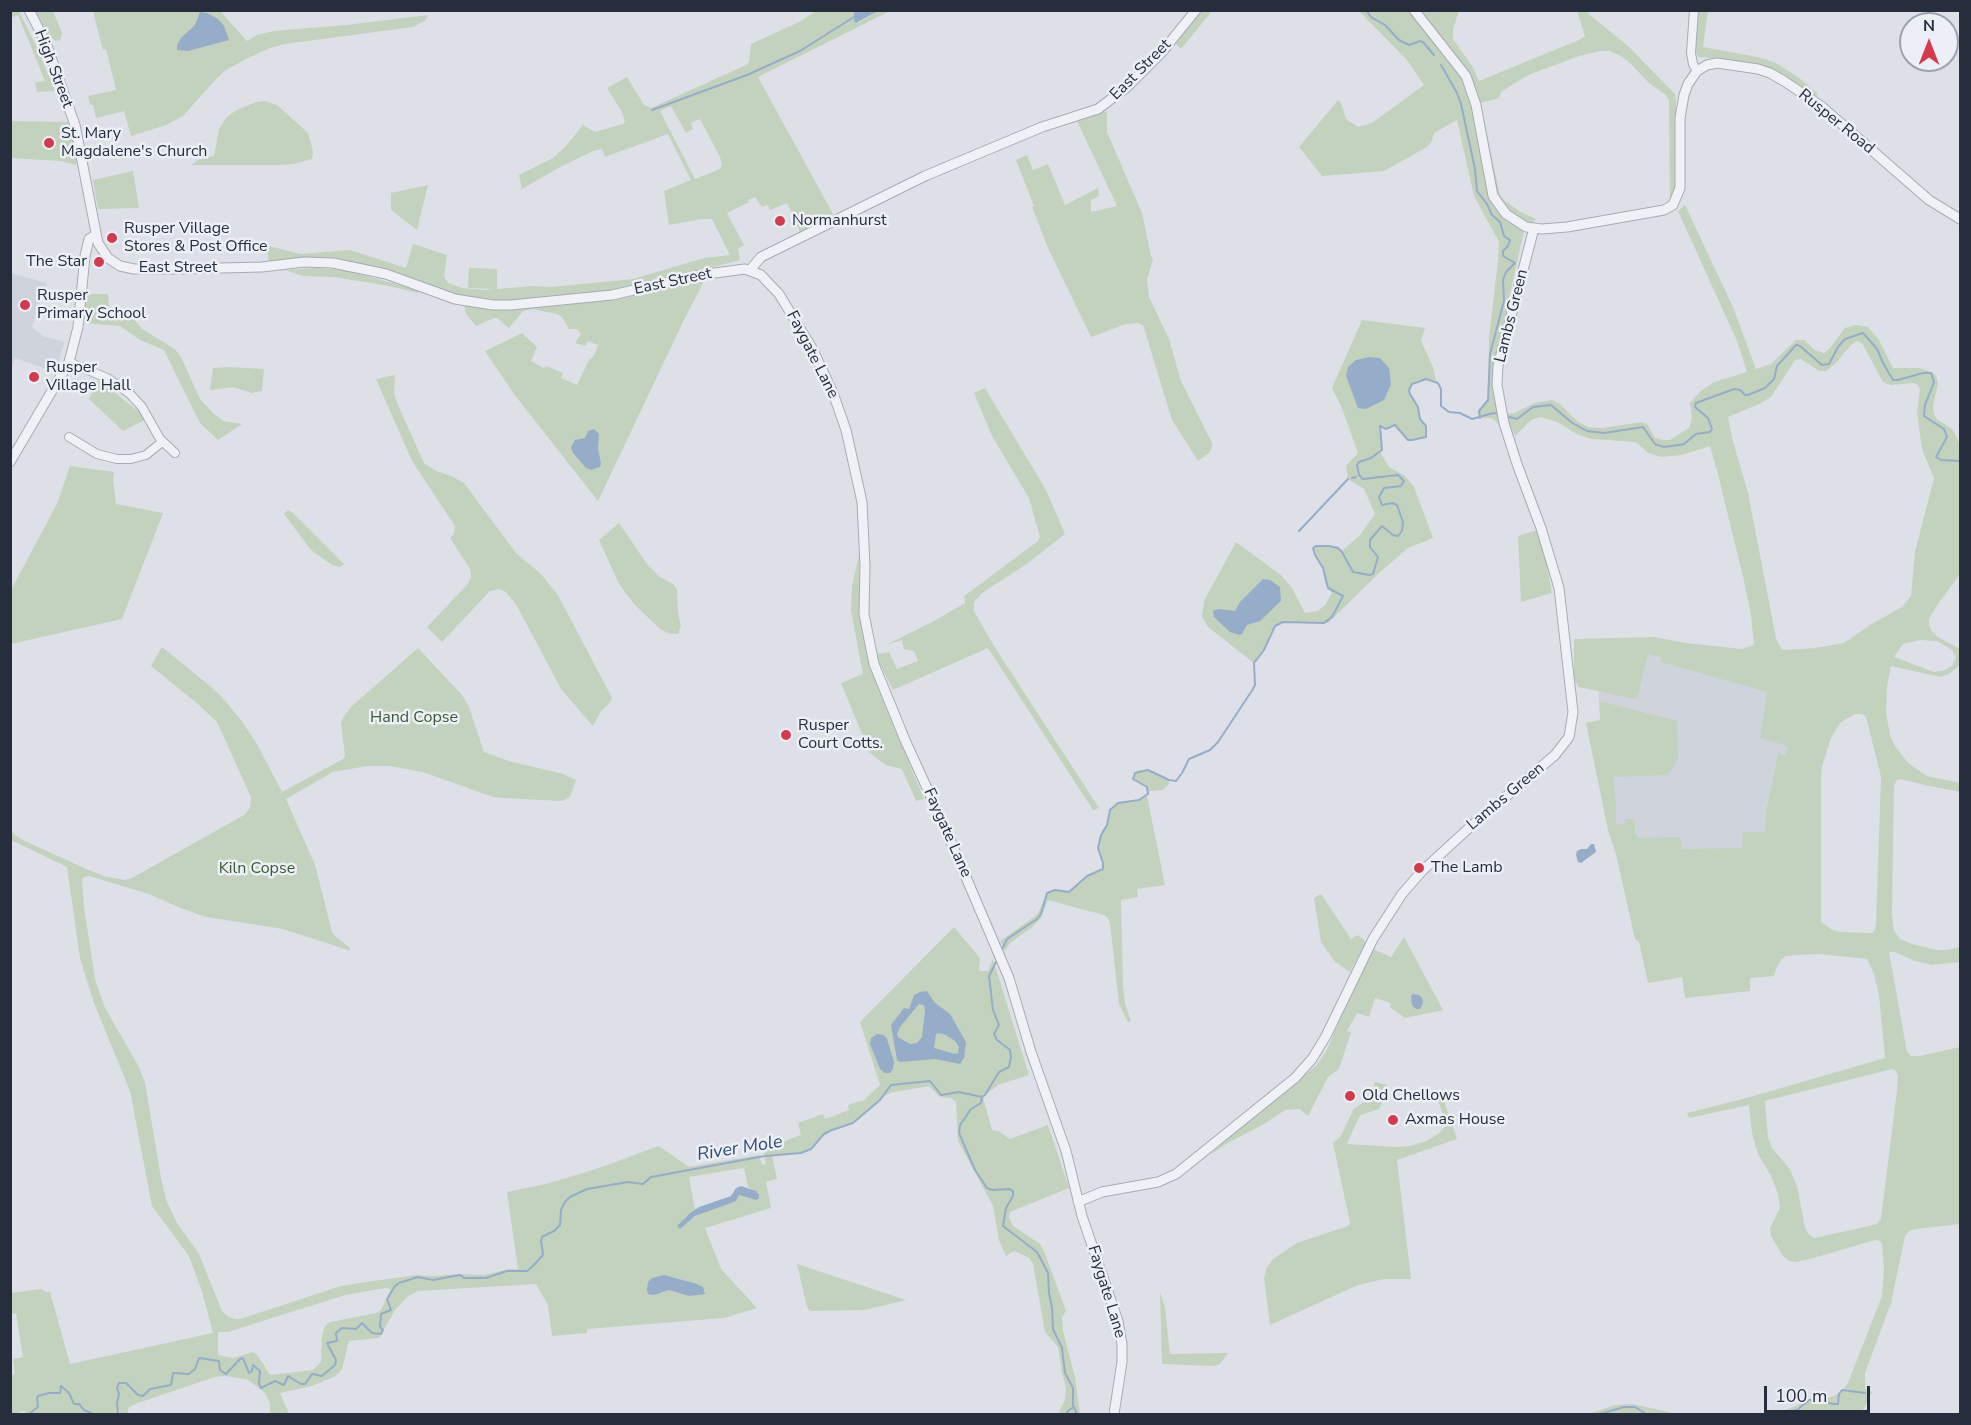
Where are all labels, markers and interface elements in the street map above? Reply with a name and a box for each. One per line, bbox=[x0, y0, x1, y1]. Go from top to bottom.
north arrow bbox=[1899, 12, 1959, 72]
text: N bbox=[1923, 15, 1935, 37]
street label: High Street bbox=[29, 27, 77, 111]
street label: East Street bbox=[1106, 35, 1176, 105]
street label: Rusper Road bbox=[1794, 86, 1878, 158]
place label: St. Mary Magdalene's Church bbox=[61, 124, 207, 162]
marker: St. Mary Magdalene's Church bbox=[42, 136, 56, 150]
place label: Normanhurst bbox=[792, 211, 887, 231]
marker: Normanhurst bbox=[773, 214, 787, 228]
place label: Rusper Village Stores & Post Office bbox=[124, 219, 267, 257]
marker: Rusper Village Stores & Post Office bbox=[105, 231, 119, 245]
place label: The Star bbox=[26, 252, 87, 272]
marker: The Star bbox=[92, 255, 106, 269]
street label: East Street bbox=[139, 258, 217, 278]
street label: East Street bbox=[633, 264, 713, 300]
street label: Lambs Green bbox=[1491, 267, 1533, 365]
place label: Rusper Primary School bbox=[37, 286, 146, 324]
marker: Rusper Primary School bbox=[18, 298, 32, 312]
street label: Faygate Lane bbox=[782, 308, 842, 402]
place label: Rusper Village Hall bbox=[46, 358, 131, 396]
marker: Rusper Village Hall bbox=[27, 370, 41, 384]
park label: Hand Copse bbox=[370, 708, 458, 728]
place label: Rusper Court Cotts. bbox=[798, 716, 883, 754]
marker: Rusper Court Cotts. bbox=[779, 728, 793, 742]
street label: Lambs Green bbox=[1463, 759, 1549, 835]
street label: Faygate Lane bbox=[919, 785, 975, 881]
place label: The Lamb bbox=[1431, 858, 1503, 878]
park label: Kiln Copse bbox=[219, 859, 295, 879]
marker: The Lamb bbox=[1412, 861, 1426, 875]
place label: Old Chellows bbox=[1362, 1086, 1460, 1106]
marker: Old Chellows bbox=[1343, 1089, 1357, 1103]
place label: Axmas House bbox=[1405, 1110, 1505, 1130]
marker: Axmas House bbox=[1386, 1113, 1400, 1127]
water label: River Mole bbox=[696, 1132, 784, 1166]
street label: Faygate Lane bbox=[1083, 1243, 1129, 1341]
scale bar bbox=[1767, 1374, 1874, 1412]
text: 100 m bbox=[1775, 1384, 1827, 1408]

